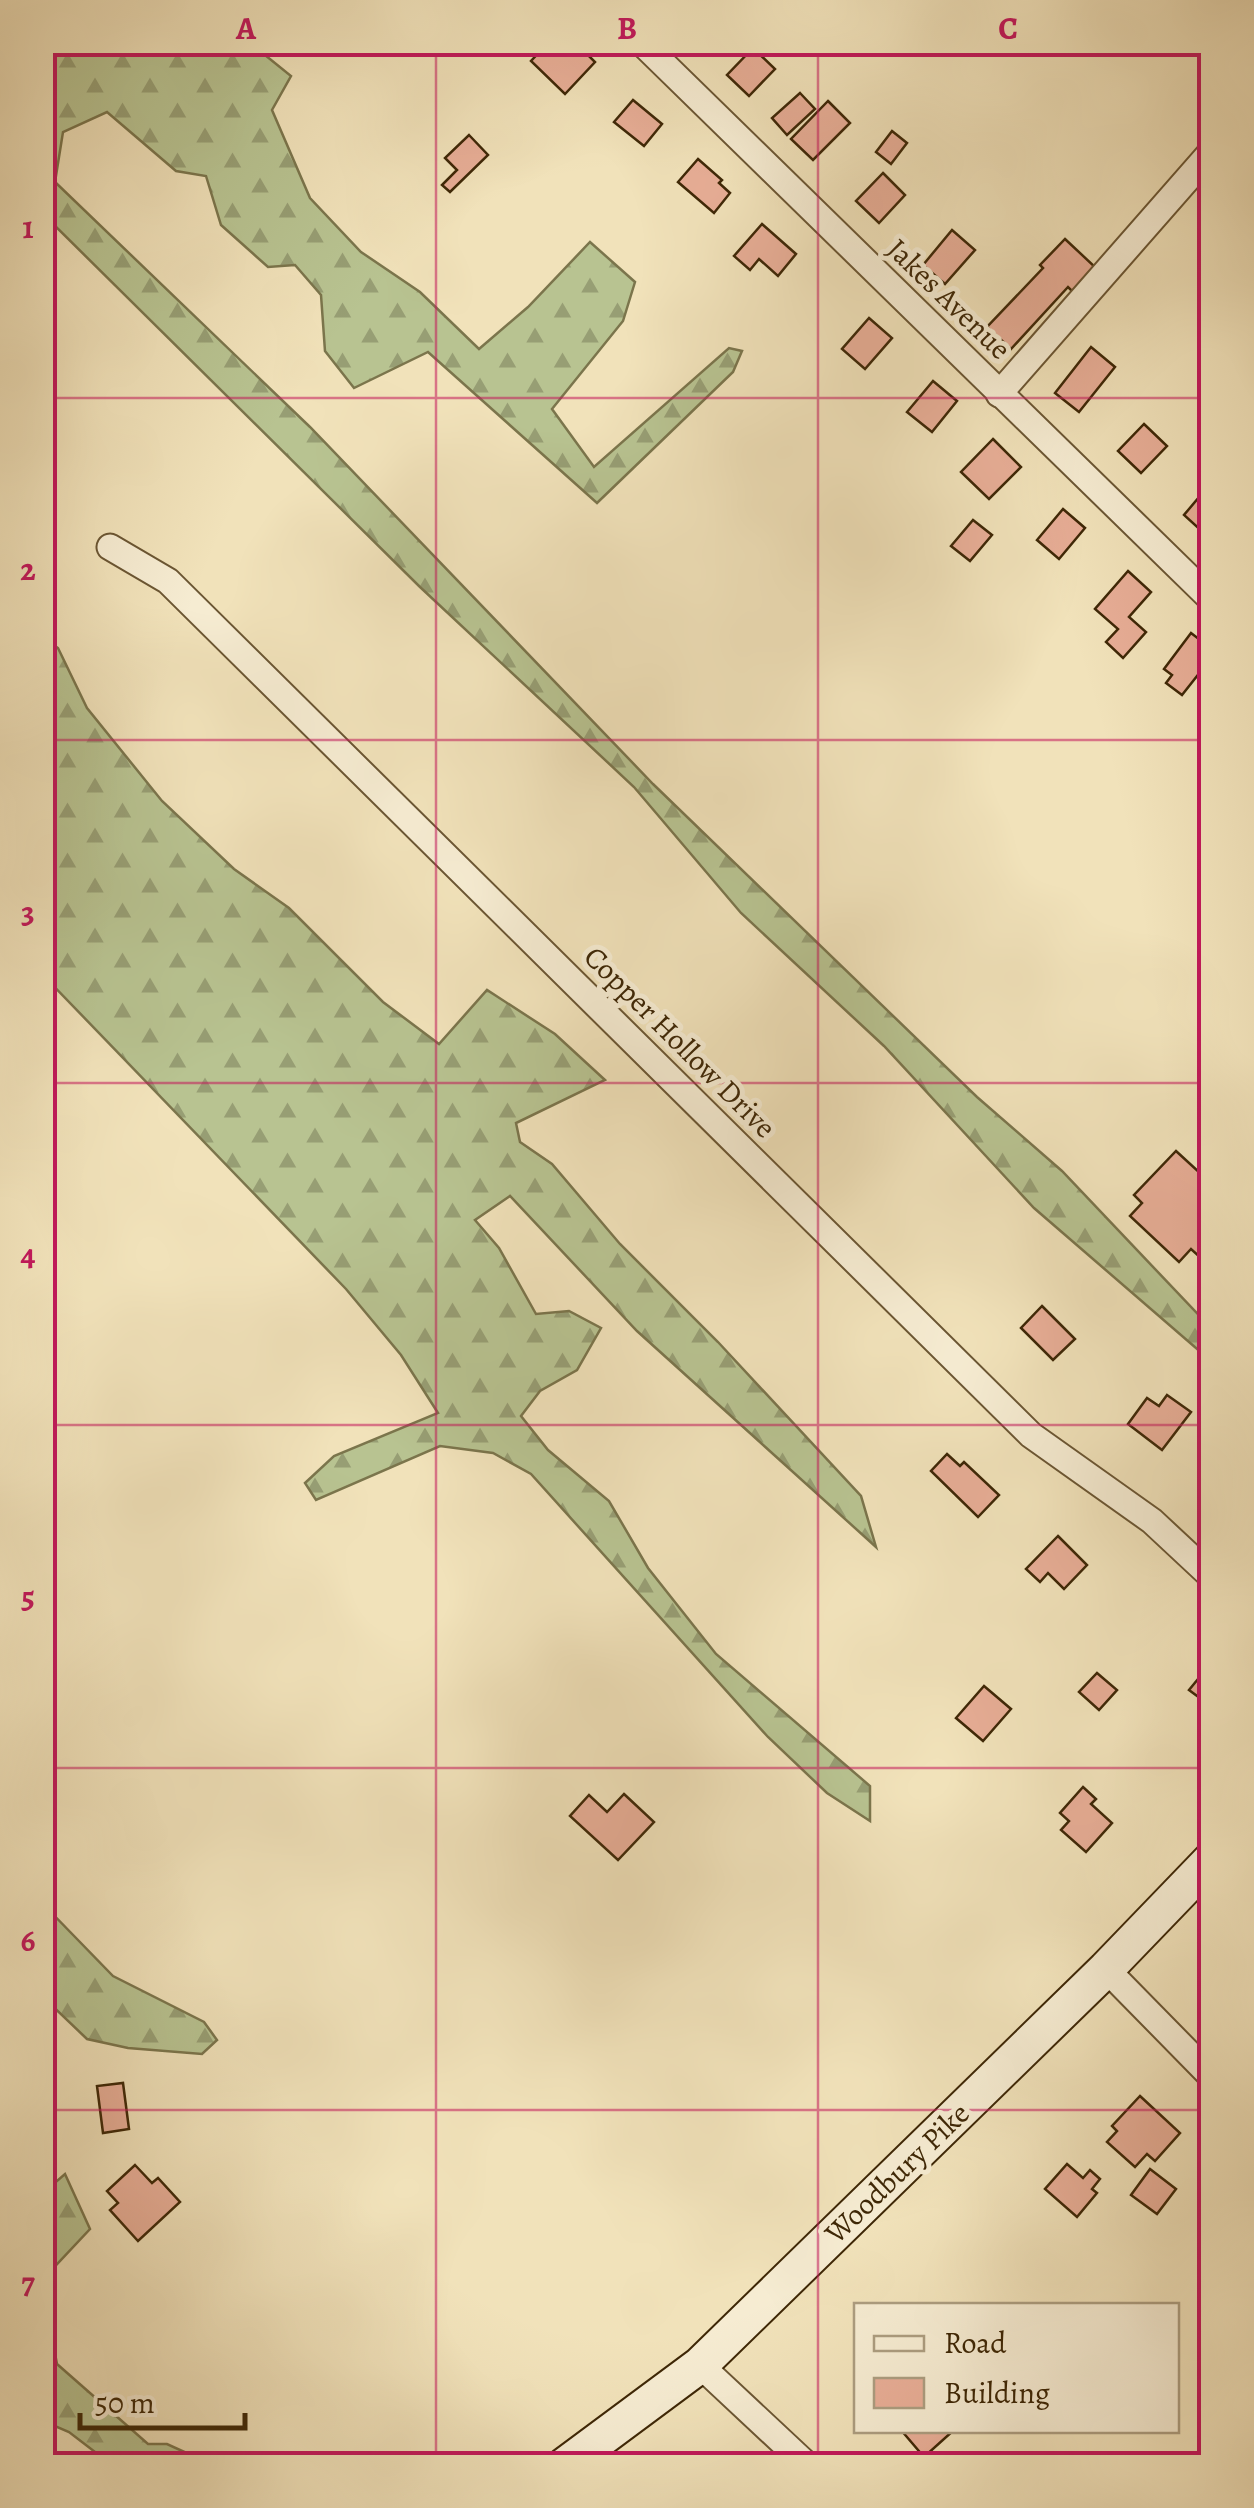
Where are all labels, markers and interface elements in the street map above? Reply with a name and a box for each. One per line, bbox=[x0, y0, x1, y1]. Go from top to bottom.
text: A bbox=[235, 6, 257, 50]
text: B bbox=[617, 6, 637, 50]
text: C bbox=[998, 6, 1018, 50]
text: 1 bbox=[22, 205, 34, 249]
street label: Jakes Avenue bbox=[878, 230, 1020, 368]
text: 2 bbox=[20, 547, 36, 591]
text: 3 bbox=[21, 890, 35, 934]
street label: Copper Hollow Drive bbox=[575, 937, 785, 1147]
text: 4 bbox=[20, 1232, 36, 1276]
text: 5 bbox=[21, 1575, 35, 1619]
text: 6 bbox=[21, 1918, 36, 1962]
street label: Woodbury Pike bbox=[815, 2094, 978, 2253]
text: 7 bbox=[21, 2260, 35, 2304]
legend bbox=[854, 2303, 1179, 2433]
text: Road bbox=[944, 2323, 1007, 2363]
scale bar bbox=[80, 2368, 245, 2430]
text: Building bbox=[944, 2373, 1050, 2413]
text: 50 m bbox=[95, 2383, 155, 2423]

